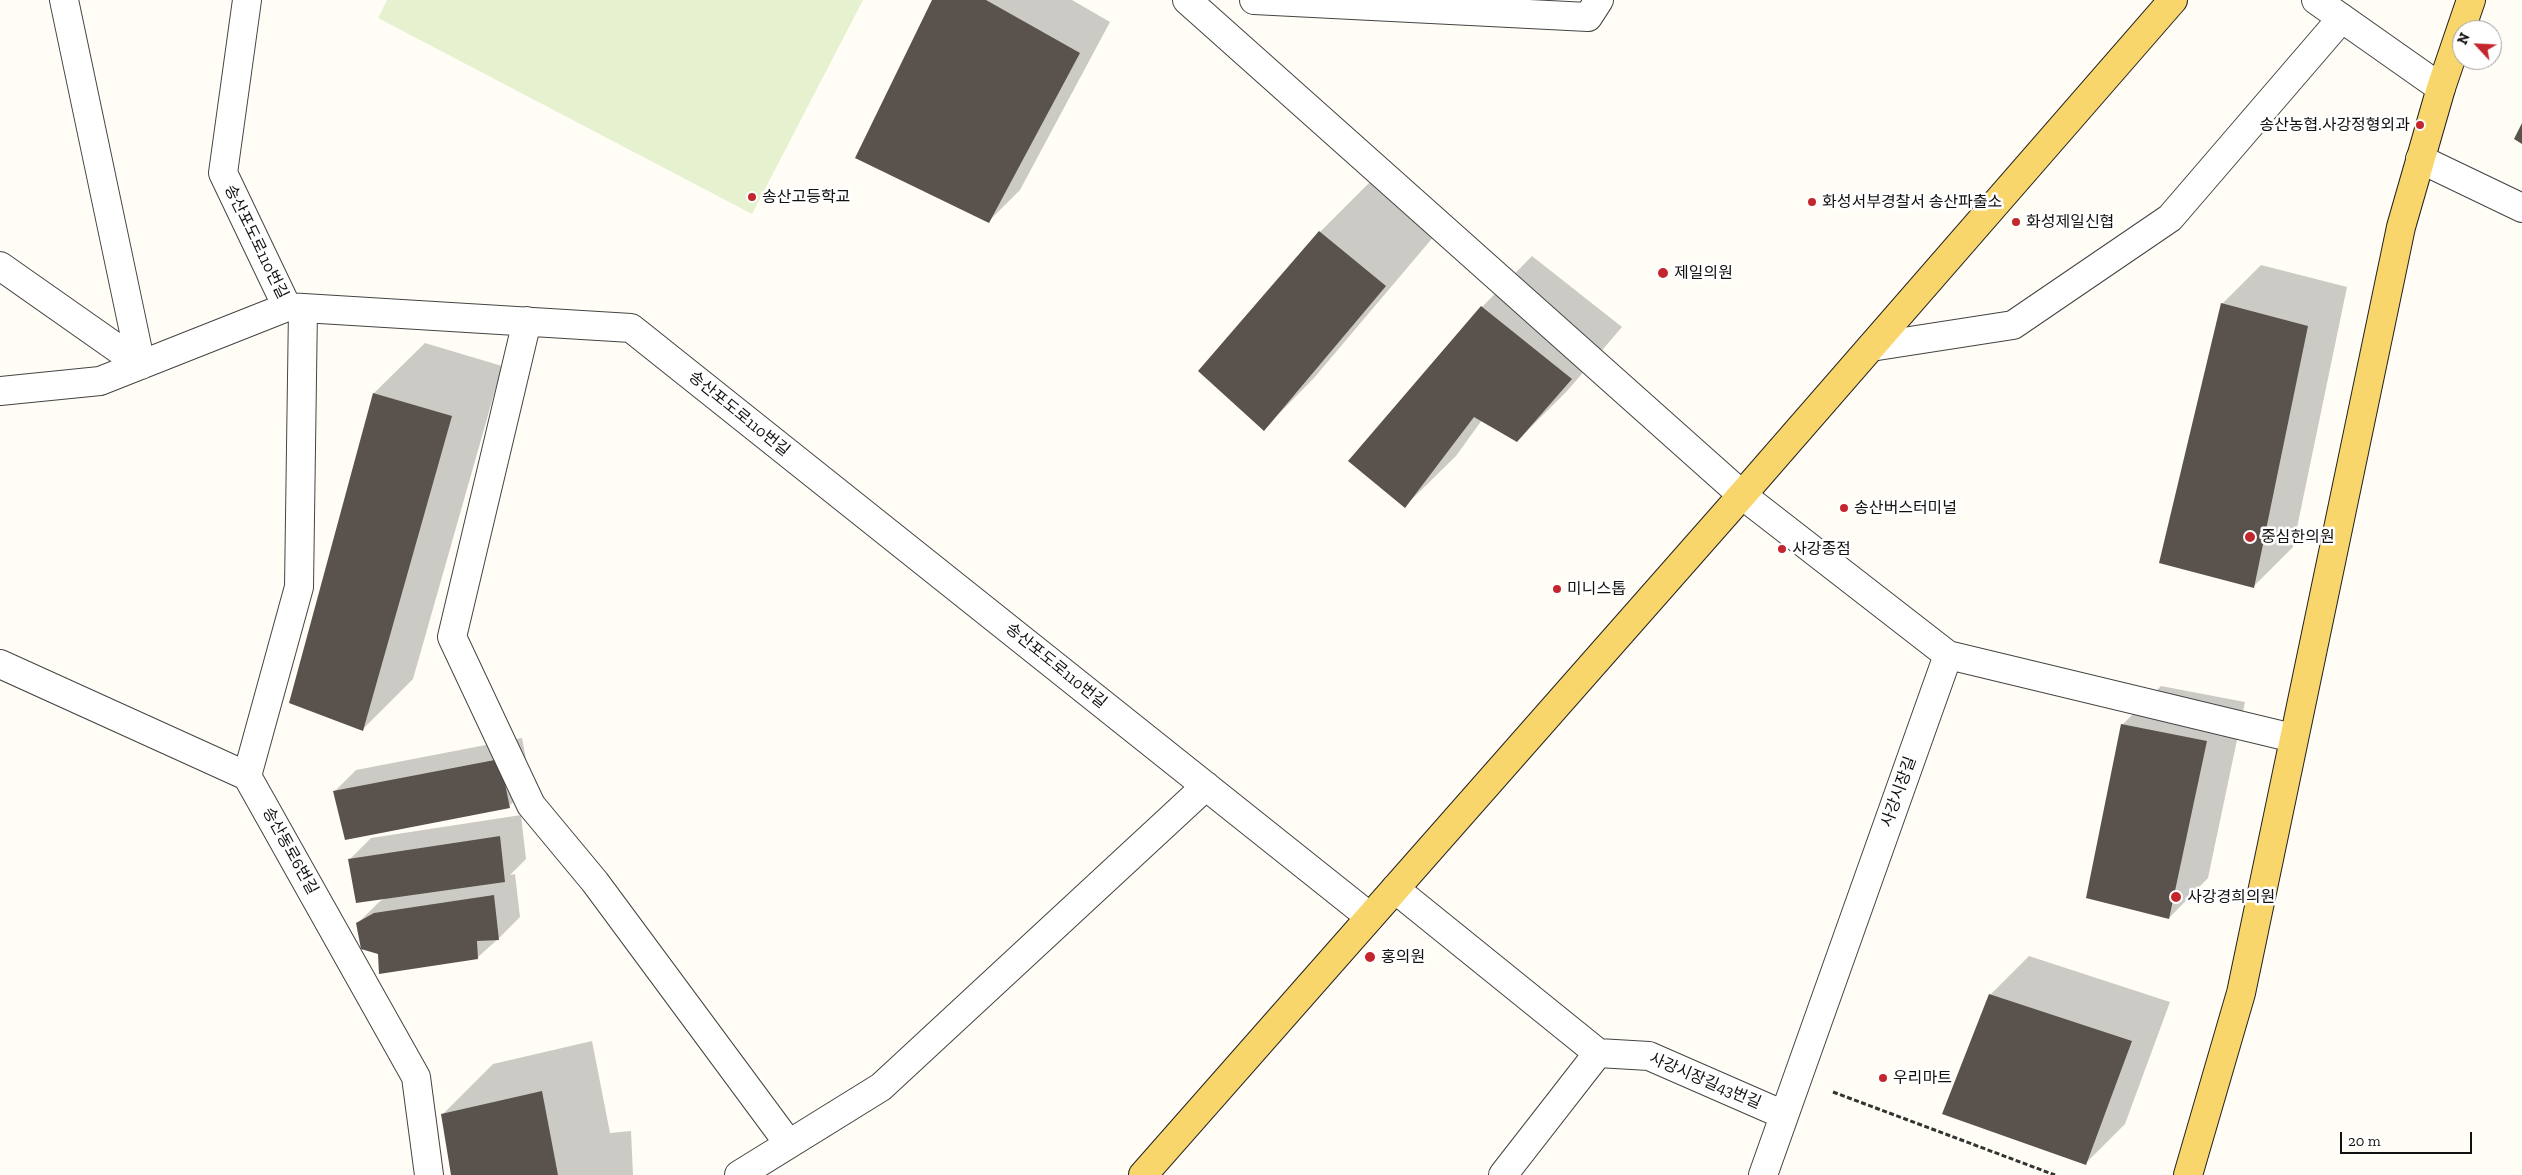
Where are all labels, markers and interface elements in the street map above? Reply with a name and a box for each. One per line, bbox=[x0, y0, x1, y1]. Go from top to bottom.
north arrow bbox=[2452, 20, 2502, 70]
text: N bbox=[2454, 30, 2474, 47]
place label: 송산농협.사강정형외과 bbox=[2259, 115, 2410, 135]
marker: 송산농협.사강정형외과 bbox=[2414, 119, 2426, 131]
street label: 송산포도로110번길 bbox=[220, 182, 292, 302]
place label: 송산고등학교 bbox=[762, 187, 850, 207]
marker: 송산고등학교 bbox=[746, 191, 758, 203]
place label: 화성서부경찰서 송산파출소 bbox=[1822, 192, 2002, 212]
marker: 화성서부경찰서 송산파출소 bbox=[1806, 196, 1818, 208]
place label: 화성제일신협 bbox=[2026, 212, 2114, 232]
marker: 화성제일신협 bbox=[2010, 216, 2022, 228]
place label: 제일의원 bbox=[1674, 263, 1733, 283]
marker: 제일의원 bbox=[1656, 266, 1670, 280]
street label: 송산포도로110번길 bbox=[685, 367, 793, 461]
place label: 송산버스터미널 bbox=[1854, 498, 1957, 518]
marker: 송산버스터미널 bbox=[1838, 502, 1850, 514]
place label: 중심한의원 bbox=[2261, 527, 2335, 547]
marker: 중심한의원 bbox=[2243, 530, 2257, 544]
place label: 사강종점 bbox=[1792, 539, 1851, 559]
marker: 사강종점 bbox=[1776, 543, 1788, 555]
place label: 미니스톱 bbox=[1567, 579, 1626, 599]
marker: 미니스톱 bbox=[1551, 583, 1563, 595]
street label: 송산포도로110번길 bbox=[1002, 619, 1110, 713]
street label: 사강시장길 bbox=[1877, 754, 1921, 830]
street label: 송산동로6번길 bbox=[258, 804, 322, 898]
place label: 사강경희의원 bbox=[2187, 887, 2275, 907]
marker: 사강경희의원 bbox=[2169, 890, 2183, 904]
place label: 홍의원 bbox=[1381, 947, 1425, 967]
marker: 홍의원 bbox=[1363, 950, 1377, 964]
street label: 사강시장길43번길 bbox=[1646, 1049, 1764, 1113]
place label: 우리마트 bbox=[1893, 1068, 1952, 1088]
marker: 우리마트 bbox=[1877, 1072, 1889, 1084]
scale bar bbox=[2342, 1122, 2474, 1154]
text: 20 m bbox=[2348, 1132, 2381, 1150]

